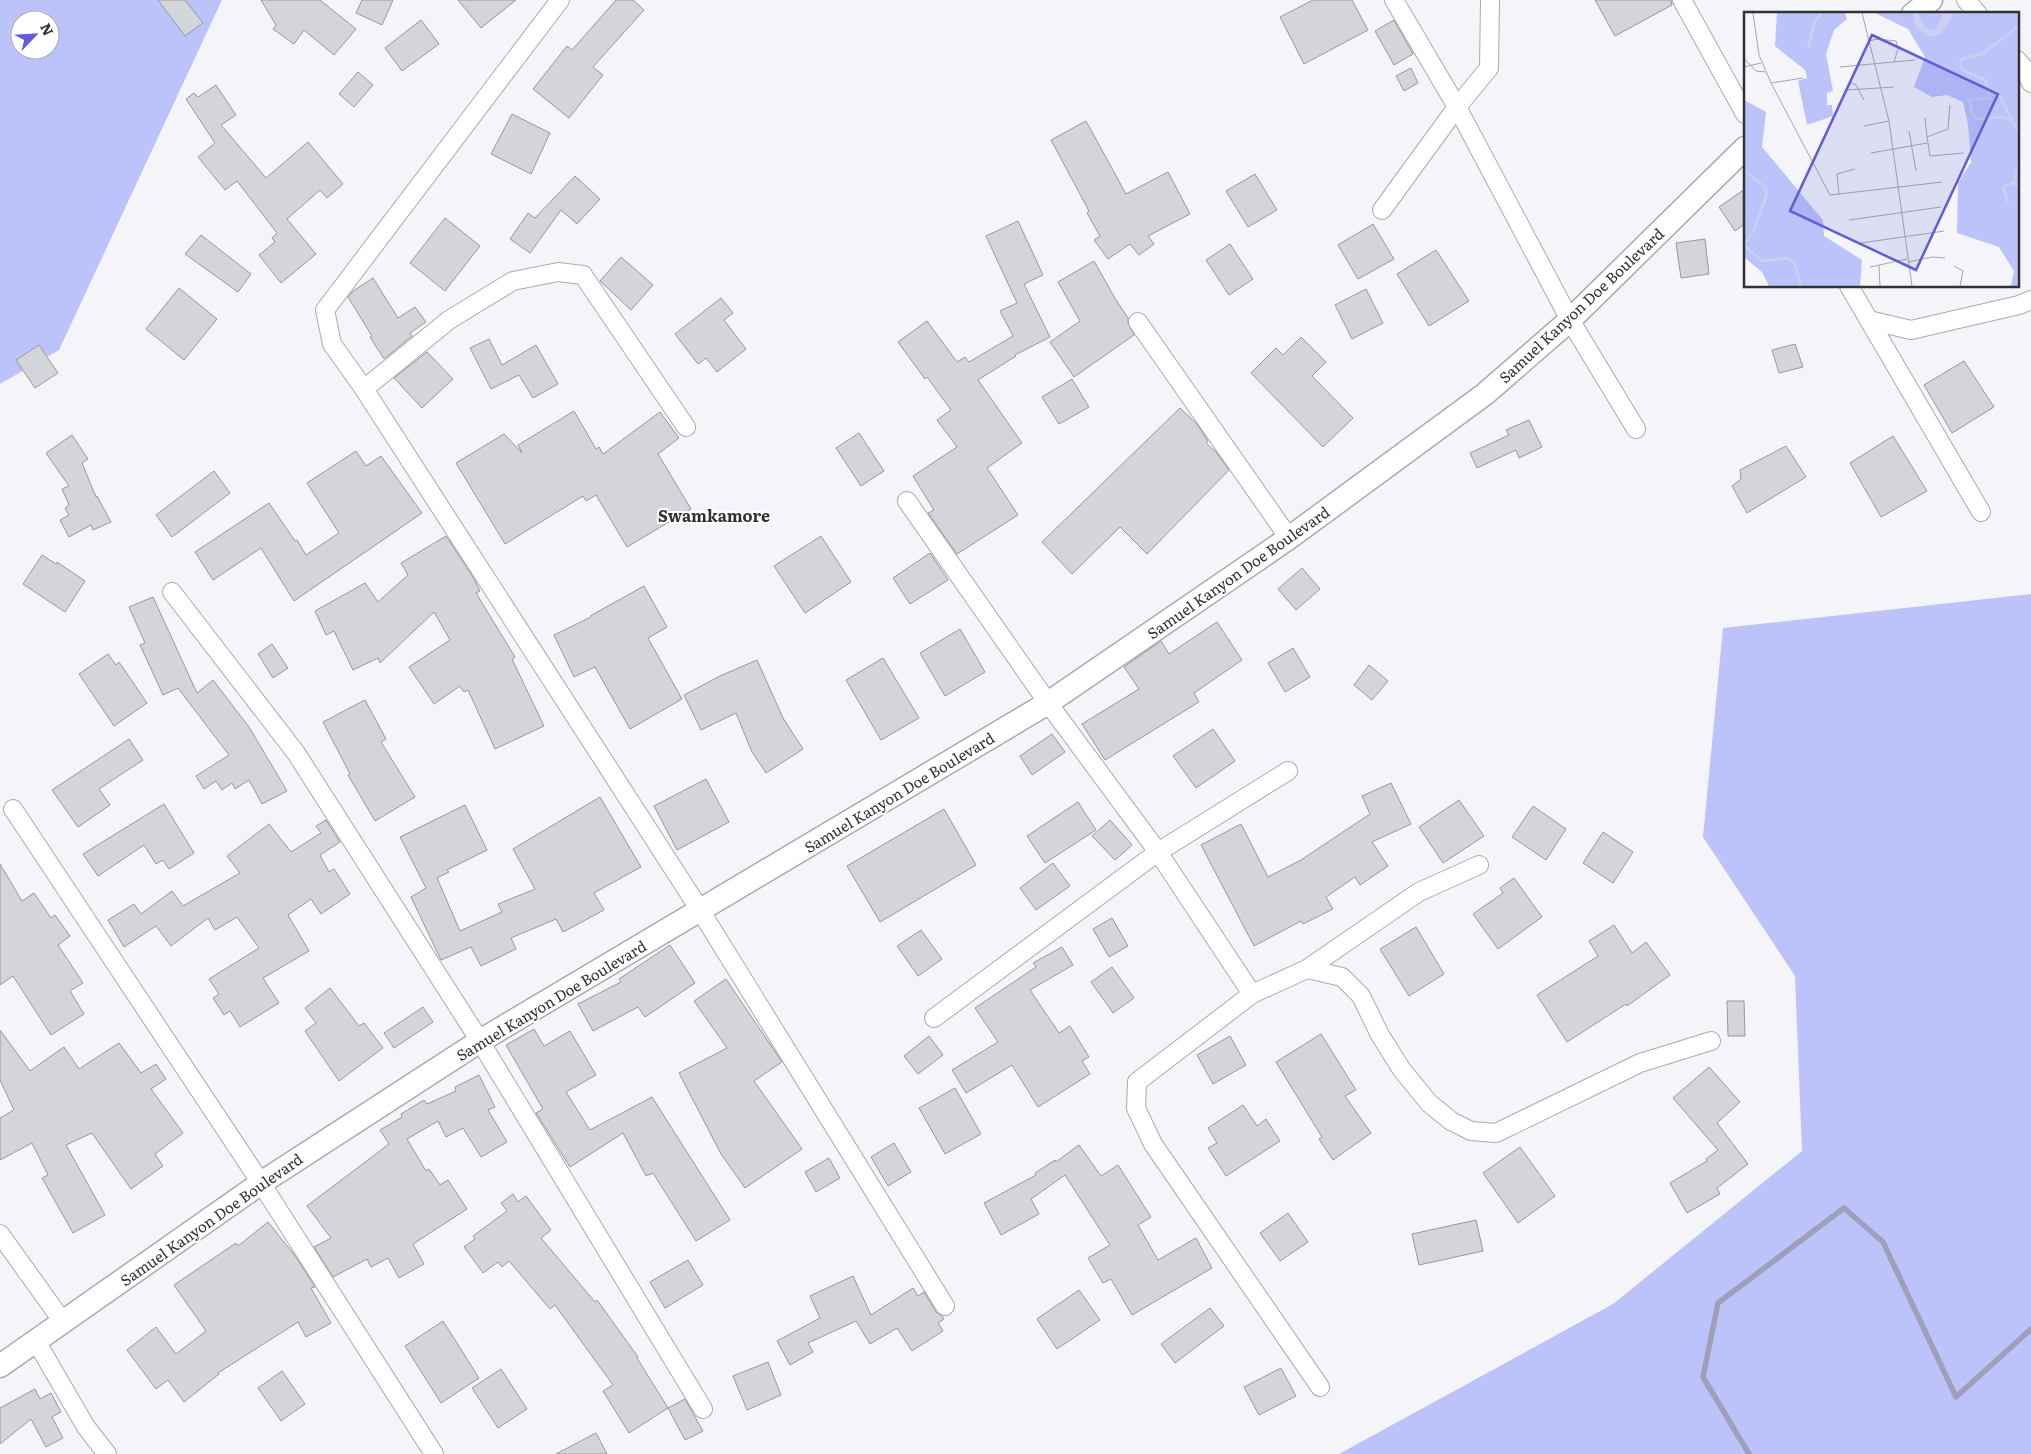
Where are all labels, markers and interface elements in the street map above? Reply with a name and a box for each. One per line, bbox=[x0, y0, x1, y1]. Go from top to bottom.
north arrow bbox=[10, 10, 60, 60]
inset map bbox=[1744, 12, 2018, 288]
text: N bbox=[36, 20, 59, 39]
street label: Samuel Kanyon Doe Boulevard bbox=[1493, 222, 1669, 388]
street label: Samuel Kanyon Doe Boulevard bbox=[1142, 500, 1334, 644]
district label: Swamkamore bbox=[658, 503, 770, 527]
street label: Samuel Kanyon Doe Boulevard bbox=[800, 726, 998, 858]
street label: Samuel Kanyon Doe Boulevard bbox=[452, 934, 650, 1066]
street label: Samuel Kanyon Doe Boulevard bbox=[115, 1147, 307, 1291]

